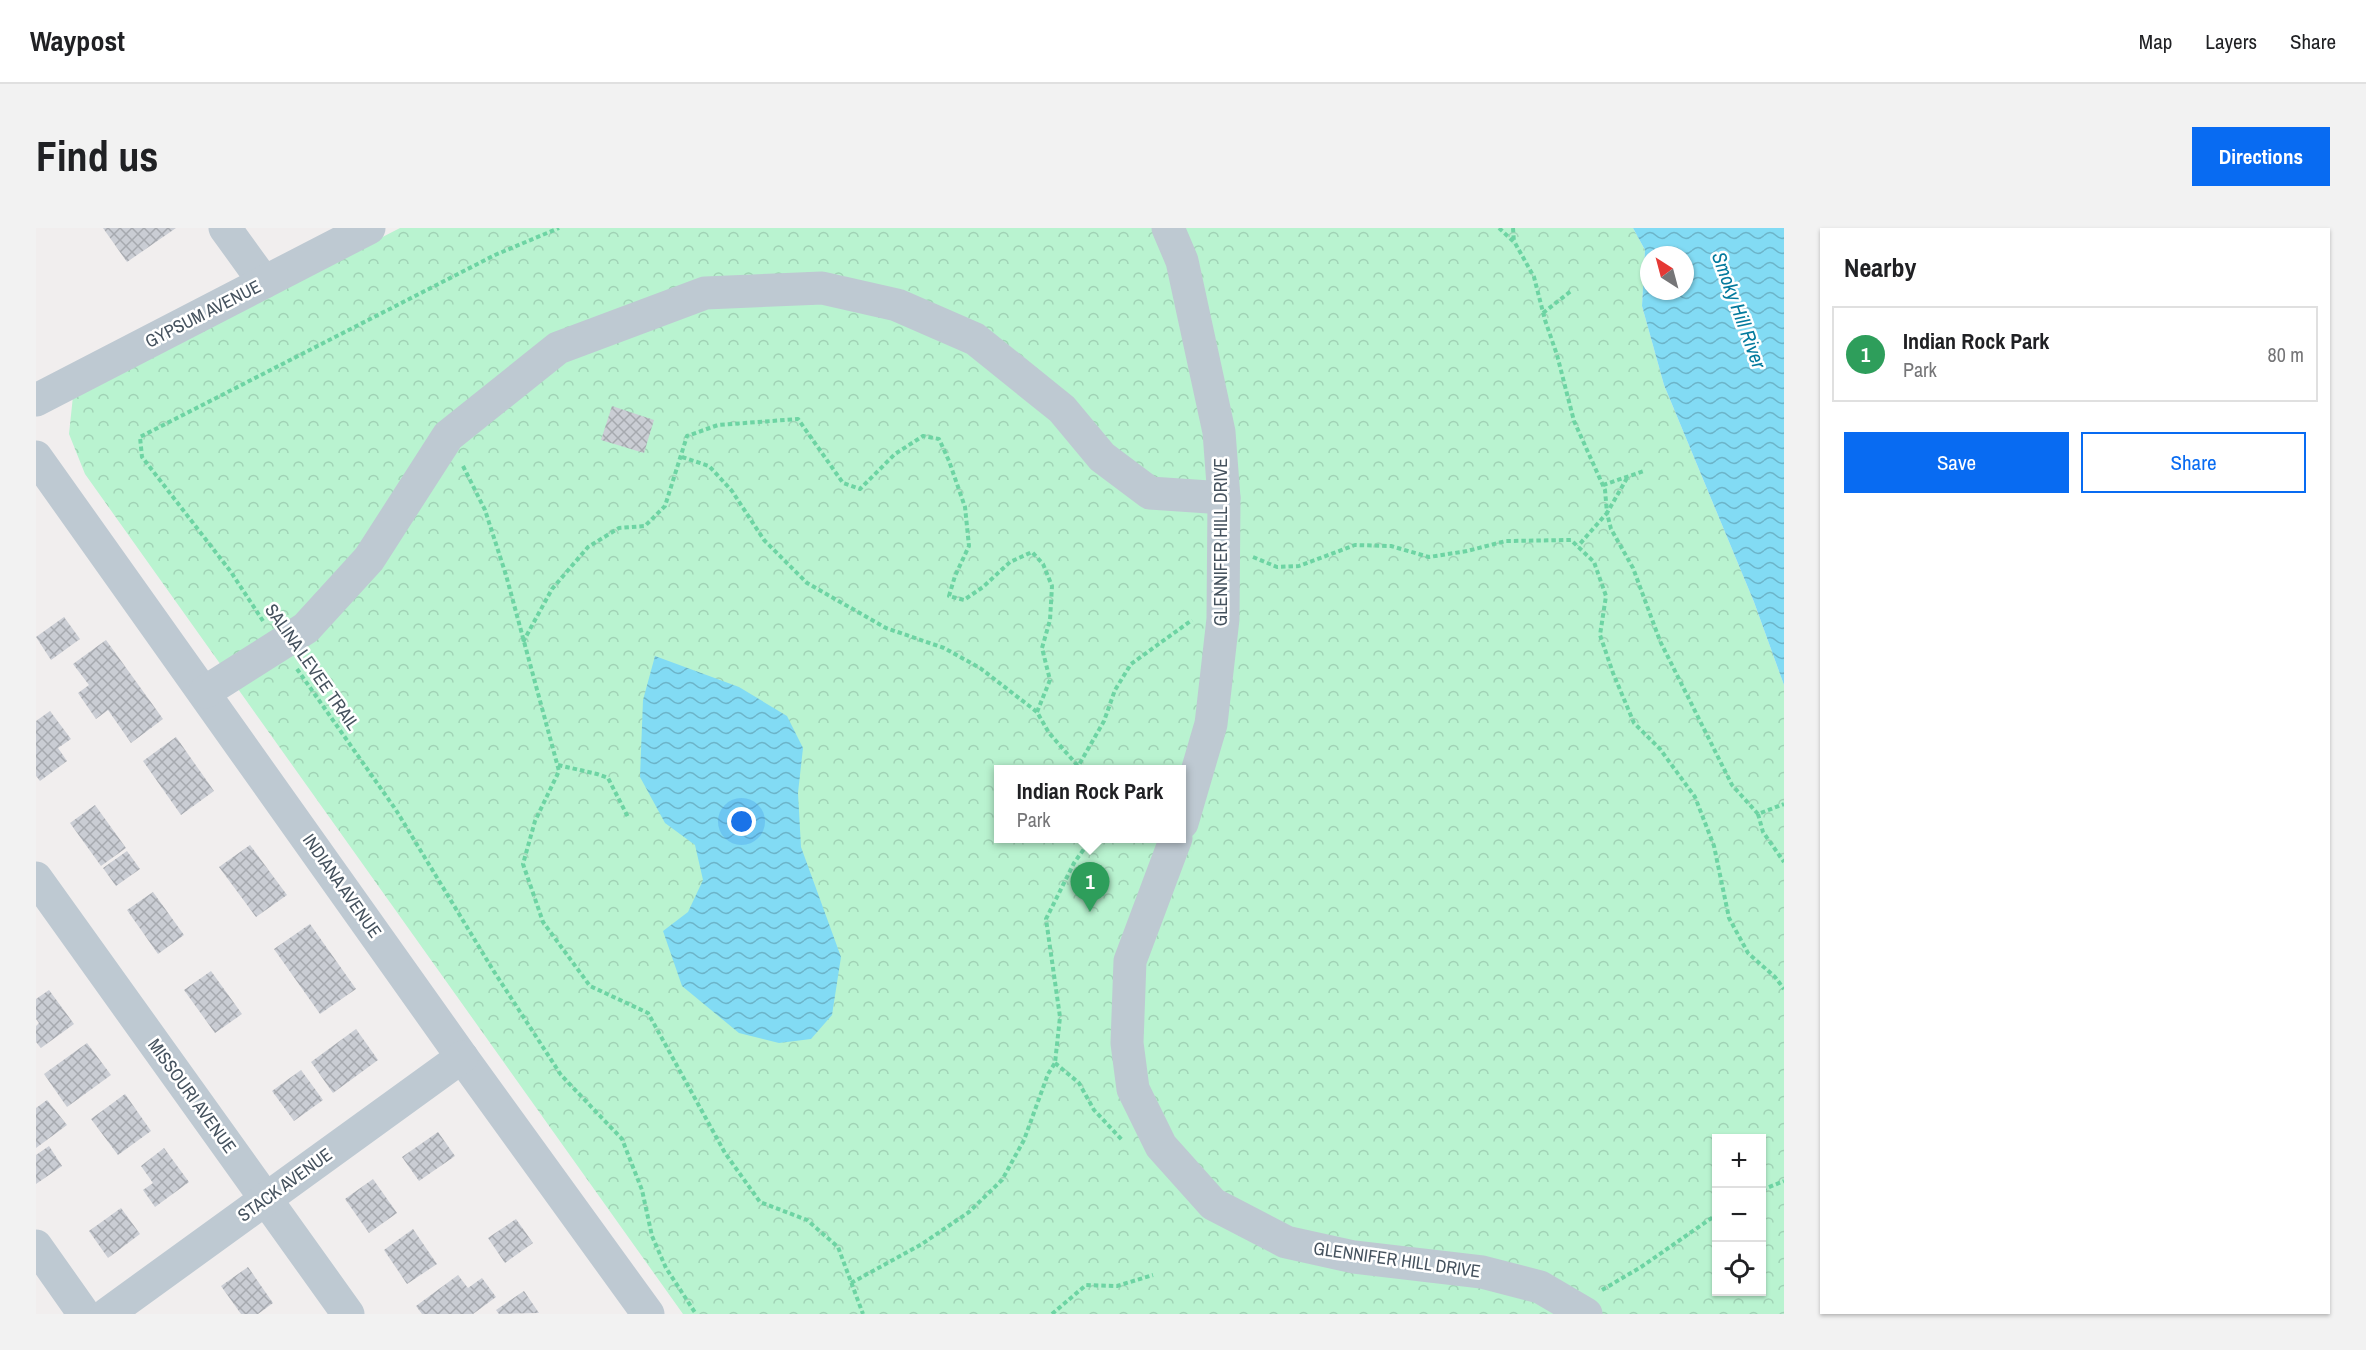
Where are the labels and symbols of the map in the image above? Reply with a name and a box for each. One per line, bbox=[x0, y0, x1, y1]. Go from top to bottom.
north arrow bbox=[1640, 246, 1694, 300]
water label: Smoky Hill River bbox=[1706, 248, 1773, 372]
street label: GYPSUM AVENUE bbox=[141, 274, 265, 353]
street label: GLENNIFER HILL DRIVE bbox=[1208, 458, 1233, 626]
street label: SALINA LEVEE TRAIL bbox=[259, 598, 365, 735]
your location bbox=[727, 807, 756, 836]
street label: INDIANA AVENUE bbox=[297, 829, 388, 943]
pin: 1 bbox=[1070, 862, 1110, 912]
street label: MISSOURI AVENUE bbox=[142, 1033, 242, 1158]
street label: STACK AVENUE bbox=[232, 1142, 337, 1227]
street label: GLENNIFER HILL DRIVE bbox=[1312, 1235, 1482, 1284]

